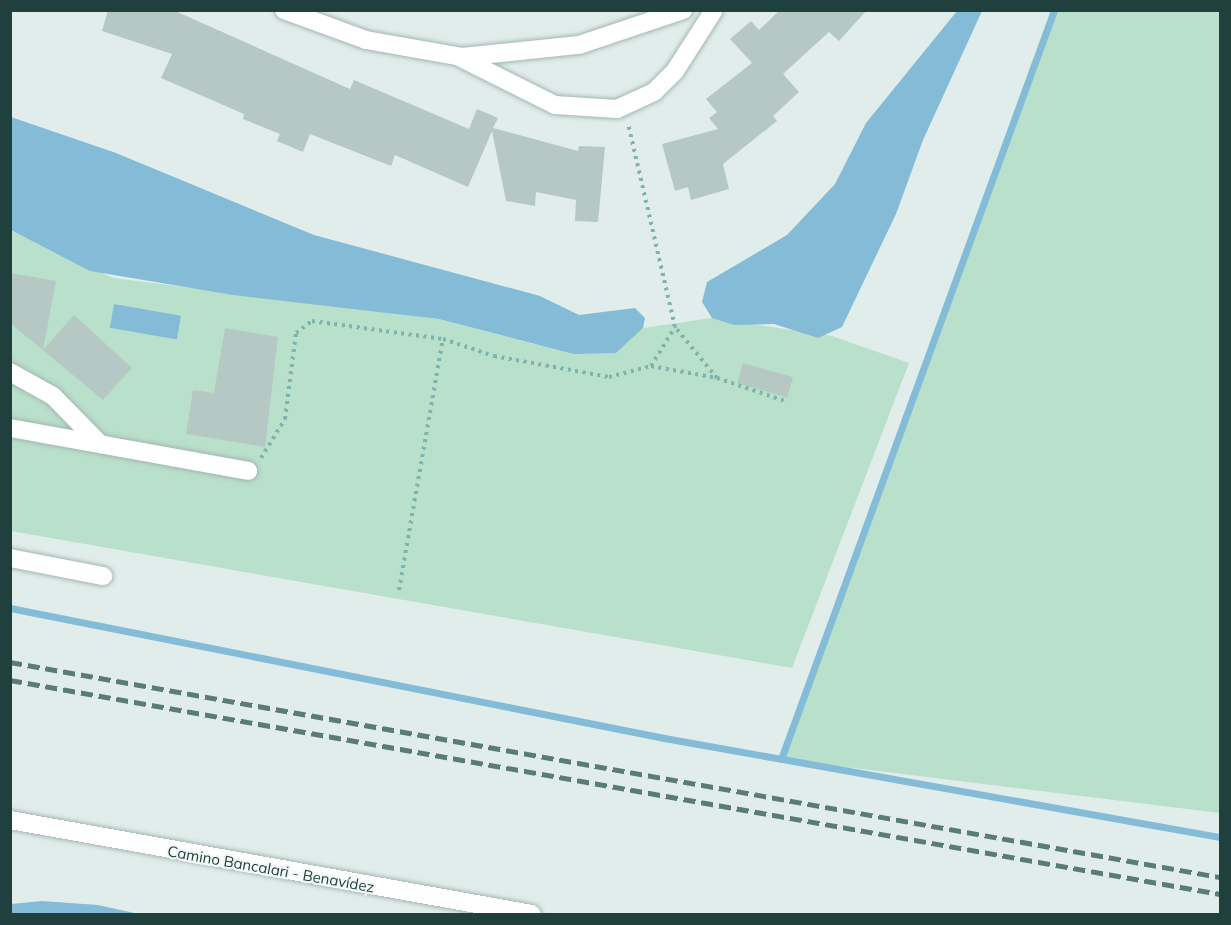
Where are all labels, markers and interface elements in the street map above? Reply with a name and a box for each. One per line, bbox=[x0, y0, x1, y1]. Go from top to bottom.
street label: Camino Bancalari - Benavídez bbox=[166, 842, 376, 896]

